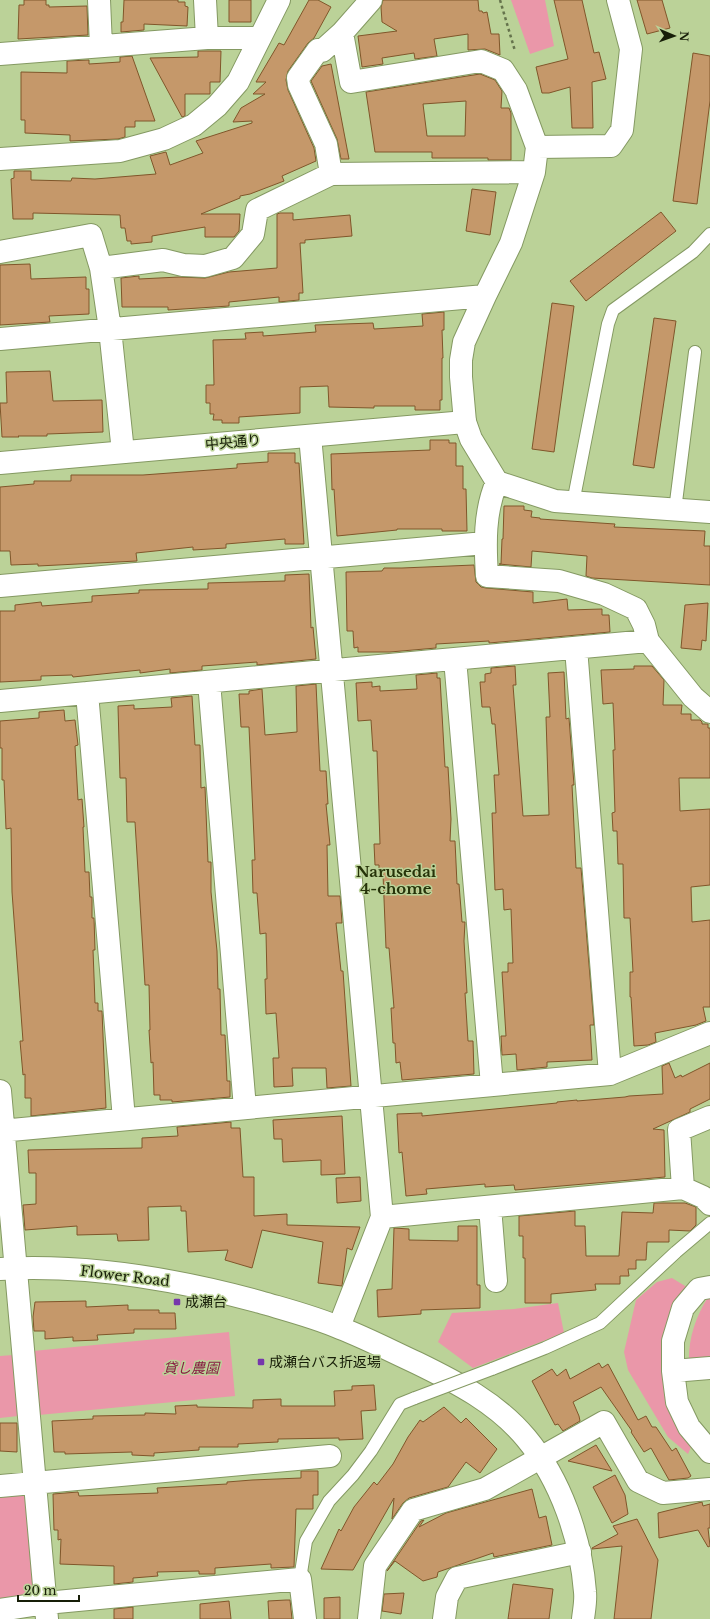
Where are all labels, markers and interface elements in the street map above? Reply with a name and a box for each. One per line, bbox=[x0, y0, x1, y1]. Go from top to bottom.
north arrow bbox=[654, 16, 694, 56]
text: N bbox=[677, 31, 691, 42]
street label: 中央通り bbox=[204, 431, 262, 453]
district label: Narusedai 4-chome bbox=[356, 862, 437, 898]
street label: Flower Road bbox=[79, 1262, 171, 1290]
place label: 成瀬台 bbox=[185, 1293, 227, 1311]
marker: 成瀬台 bbox=[172, 1297, 182, 1307]
place label: 成瀬台バス折返場 bbox=[269, 1353, 381, 1371]
marker: 成瀬台バス折返場 bbox=[256, 1357, 266, 1367]
park label: 貸し農園 bbox=[163, 1359, 221, 1377]
scale bar bbox=[18, 1577, 79, 1603]
text: 20 m bbox=[24, 1583, 56, 1598]

